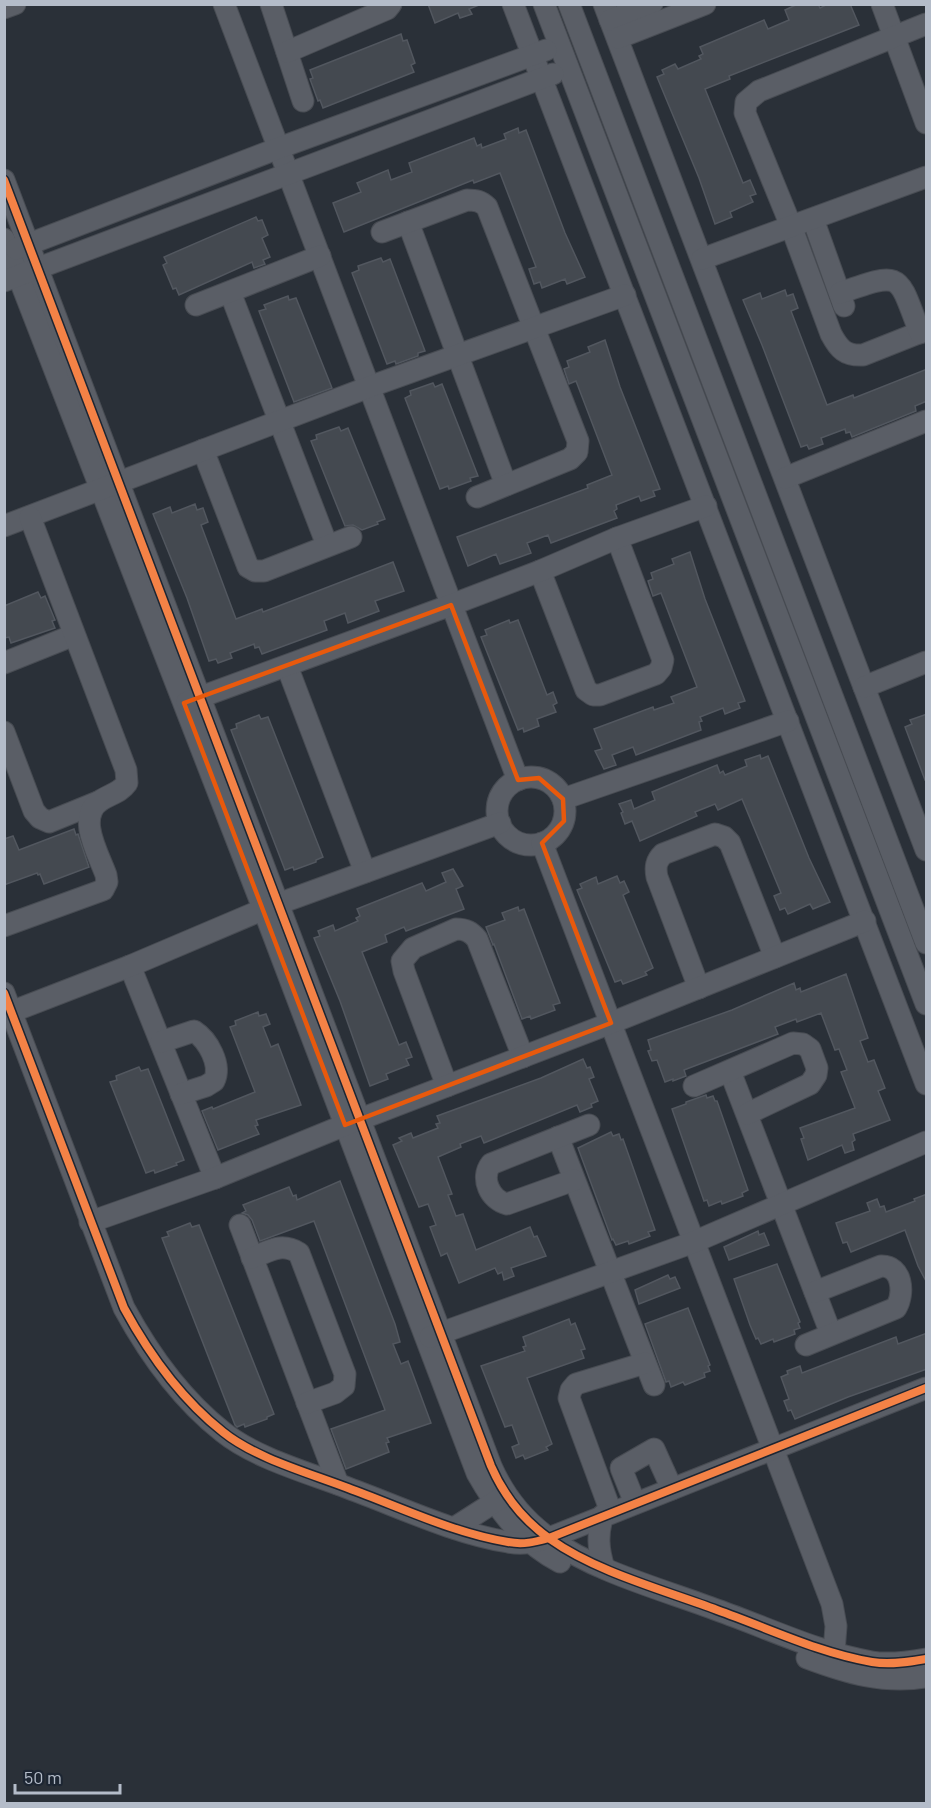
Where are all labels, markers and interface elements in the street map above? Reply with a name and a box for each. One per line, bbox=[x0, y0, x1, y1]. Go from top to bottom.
scale bar bbox=[15, 1757, 120, 1795]
text: 50 m bbox=[24, 1766, 62, 1788]

